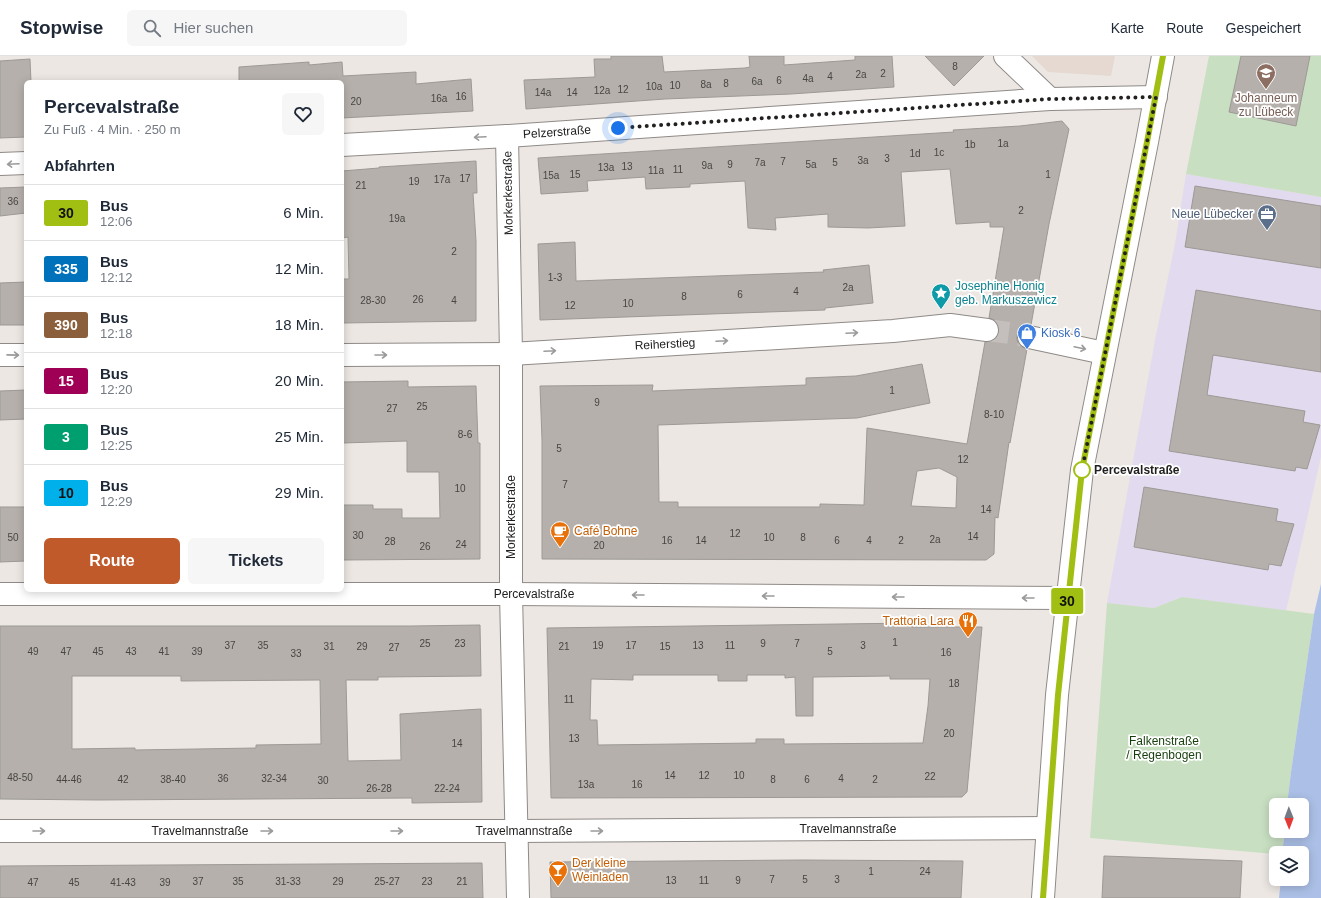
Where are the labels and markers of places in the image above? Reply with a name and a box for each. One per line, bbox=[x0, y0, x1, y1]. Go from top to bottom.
school or university icon: Johanneum zu Lübeck bbox=[1255, 62, 1277, 90]
place label: Johanneum zu Lübeck bbox=[1235, 91, 1297, 119]
office icon: Neue Lübecker bbox=[1256, 203, 1278, 231]
place label: Neue Lübecker bbox=[1172, 207, 1253, 221]
place label: Josephine Honig geb. Markuszewicz bbox=[955, 279, 1057, 307]
place icon: Josephine Honig geb. Markuszewicz bbox=[930, 282, 952, 310]
shop icon: Kiosk 6 bbox=[1016, 322, 1038, 350]
place label: Kiosk 6 bbox=[1041, 326, 1081, 340]
marker: Percevalstraße bbox=[1073, 461, 1091, 479]
place label: Percevalstraße bbox=[1094, 463, 1180, 477]
cafe icon: Café Bohne bbox=[549, 520, 571, 548]
place label: Café Bohne bbox=[574, 524, 638, 538]
restaurant icon: Trattoria Lara bbox=[957, 610, 979, 638]
place label: Trattoria Lara bbox=[882, 614, 954, 628]
place label: Der kleine Weinladen bbox=[572, 856, 628, 884]
bar icon: Der kleine Weinladen bbox=[547, 859, 569, 887]

